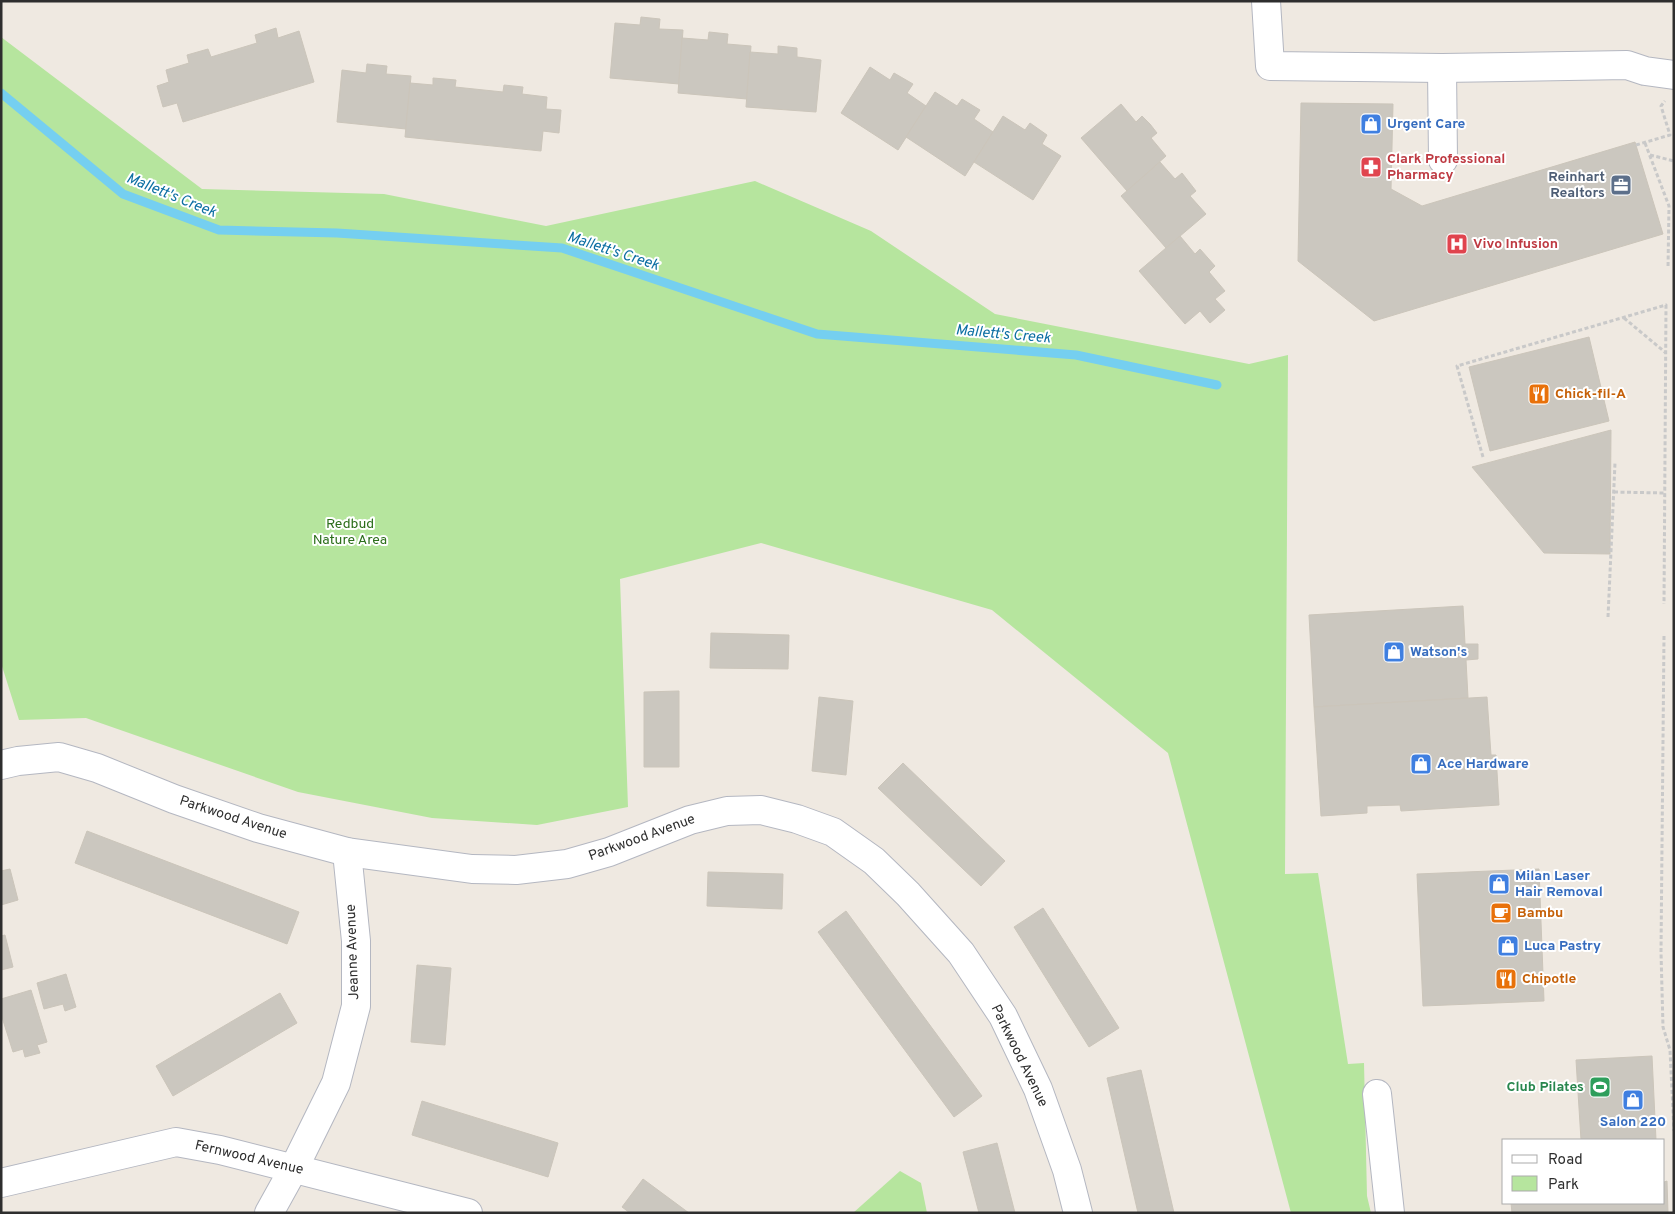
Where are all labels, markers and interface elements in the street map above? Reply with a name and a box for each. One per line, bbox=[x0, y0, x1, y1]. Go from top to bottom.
shop icon: Urgent Care bbox=[1359, 112, 1383, 136]
place label: Urgent Care bbox=[1387, 116, 1466, 133]
place label: Clark Professional Pharmacy bbox=[1387, 151, 1505, 184]
pharmacy icon: Clark Professional Pharmacy bbox=[1359, 155, 1383, 179]
water label: Mallett's Creek bbox=[123, 169, 219, 223]
place label: Reinhart Realtors bbox=[1548, 169, 1605, 202]
office icon: Reinhart Realtors bbox=[1609, 173, 1633, 197]
water label: Mallett's Creek bbox=[565, 228, 662, 276]
hospital icon: Vivo Infusion bbox=[1445, 232, 1469, 256]
place label: Vivo Infusion bbox=[1473, 236, 1558, 253]
water label: Mallett's Creek bbox=[955, 321, 1052, 349]
restaurant icon: Chick-fil-A bbox=[1527, 382, 1551, 406]
place label: Chick-fil-A bbox=[1555, 386, 1626, 403]
park label: Redbud Nature Area bbox=[313, 516, 387, 549]
shop icon: Watson's bbox=[1382, 640, 1406, 664]
place label: Watson's bbox=[1410, 644, 1468, 661]
shop icon: Ace Hardware bbox=[1409, 752, 1433, 776]
place label: Ace Hardware bbox=[1437, 756, 1529, 773]
street label: Parkwood Avenue bbox=[177, 793, 289, 843]
street label: Parkwood Avenue bbox=[586, 811, 698, 865]
place label: Milan Laser Hair Removal bbox=[1515, 868, 1603, 901]
shop icon: Milan Laser Hair Removal bbox=[1487, 872, 1511, 896]
cafe icon: Bambu bbox=[1489, 901, 1513, 925]
street label: Jeanne Avenue bbox=[343, 904, 363, 1000]
place label: Bambu bbox=[1517, 905, 1563, 922]
shop icon: Luca Pastry bbox=[1496, 934, 1520, 958]
place label: Luca Pastry bbox=[1524, 938, 1601, 955]
restaurant icon: Chipotle bbox=[1494, 967, 1518, 991]
place label: Chipotle bbox=[1522, 971, 1576, 988]
street label: Parkwood Avenue bbox=[987, 1002, 1051, 1110]
sports icon: Club Pilates bbox=[1588, 1075, 1612, 1099]
place label: Club Pilates bbox=[1507, 1079, 1584, 1096]
shop icon: Salon 220 bbox=[1621, 1088, 1645, 1112]
place label: Salon 220 bbox=[1600, 1114, 1666, 1131]
street label: Fernwood Avenue bbox=[193, 1137, 305, 1179]
legend bbox=[1502, 1139, 1665, 1204]
text: Road bbox=[1548, 1151, 1583, 1170]
text: Park bbox=[1548, 1176, 1579, 1195]

